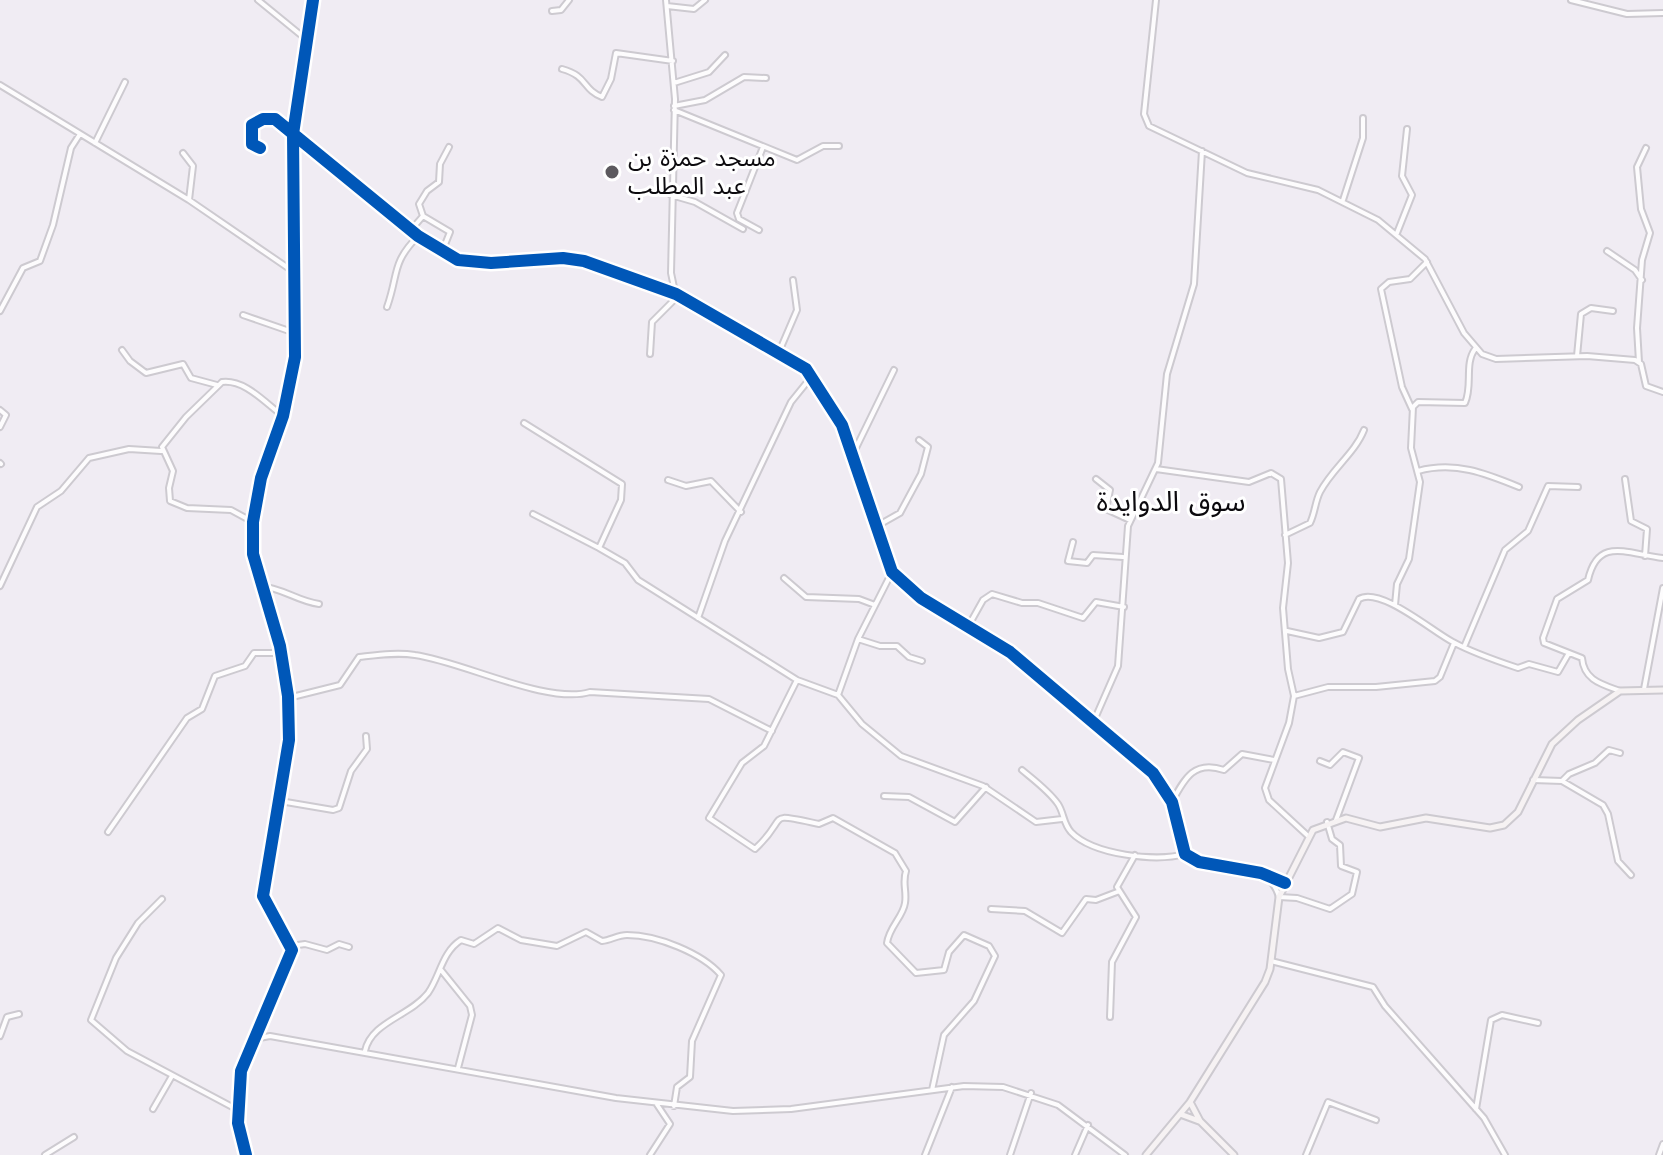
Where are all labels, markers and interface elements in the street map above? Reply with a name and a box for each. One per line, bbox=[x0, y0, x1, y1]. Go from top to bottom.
place label: مسجد حمزة بن عبد المطلب bbox=[628, 144, 776, 200]
marker: مسجد حمزة بن عبد المطلب bbox=[603, 163, 621, 181]
district label: سوق الدوايدة bbox=[1096, 485, 1246, 518]

